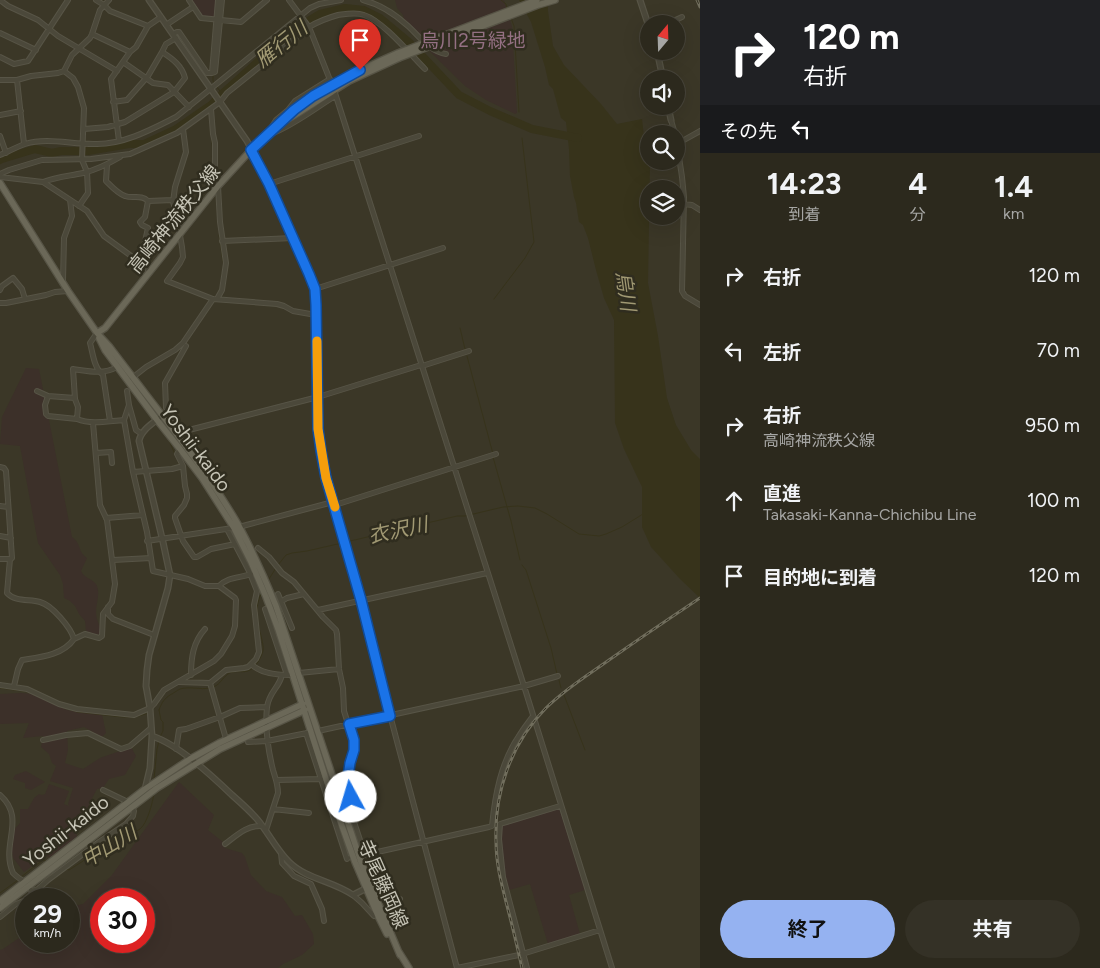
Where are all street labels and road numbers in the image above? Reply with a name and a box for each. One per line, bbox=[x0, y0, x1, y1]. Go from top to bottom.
street label: 高崎神流秩父線 bbox=[123, 160, 225, 278]
street label: Yoshii-kaido bbox=[156, 400, 236, 496]
street label: Yoshii-kaido bbox=[18, 790, 114, 872]
street label: 寺尾藤岡線 bbox=[353, 836, 413, 932]

